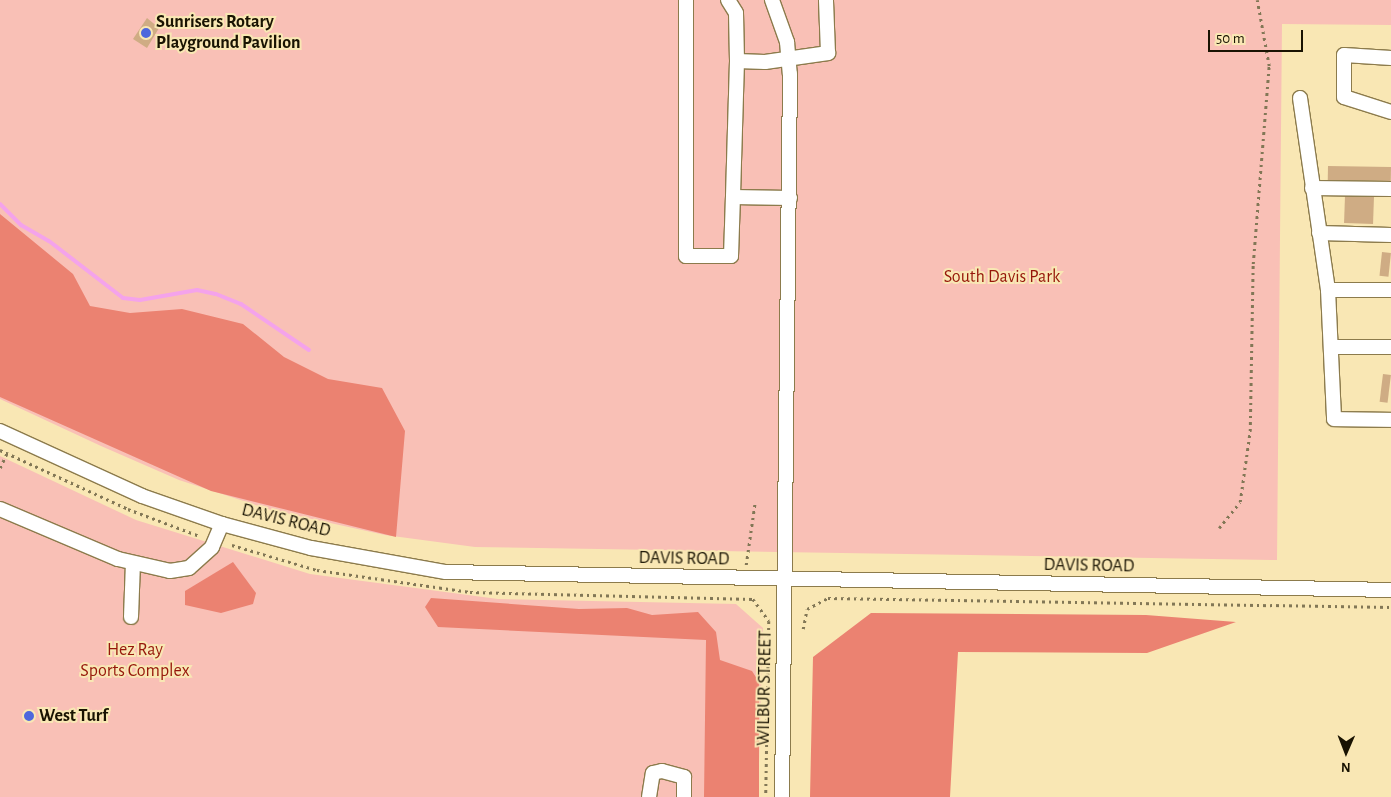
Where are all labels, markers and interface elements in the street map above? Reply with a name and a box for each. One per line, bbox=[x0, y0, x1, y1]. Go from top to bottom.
place label: Sunrisers Rotary Playground Pavilion bbox=[156, 12, 301, 54]
scale bar bbox=[1211, 20, 1306, 52]
marker: Sunrisers Rotary Playground Pavilion bbox=[140, 27, 152, 39]
text: 50 m bbox=[1216, 31, 1245, 46]
park label: South Davis Park bbox=[944, 266, 1060, 288]
street label: DAVIS ROAD bbox=[239, 500, 333, 542]
street label: DAVIS ROAD bbox=[638, 547, 730, 571]
street label: DAVIS ROAD bbox=[1043, 554, 1135, 578]
street label: WILBUR STREET bbox=[753, 630, 777, 746]
park label: Hez Ray Sports Complex bbox=[80, 640, 190, 682]
place label: West Turf bbox=[39, 705, 108, 727]
marker: West Turf bbox=[23, 710, 35, 722]
north arrow bbox=[1321, 727, 1371, 777]
text: N bbox=[1341, 760, 1351, 774]

